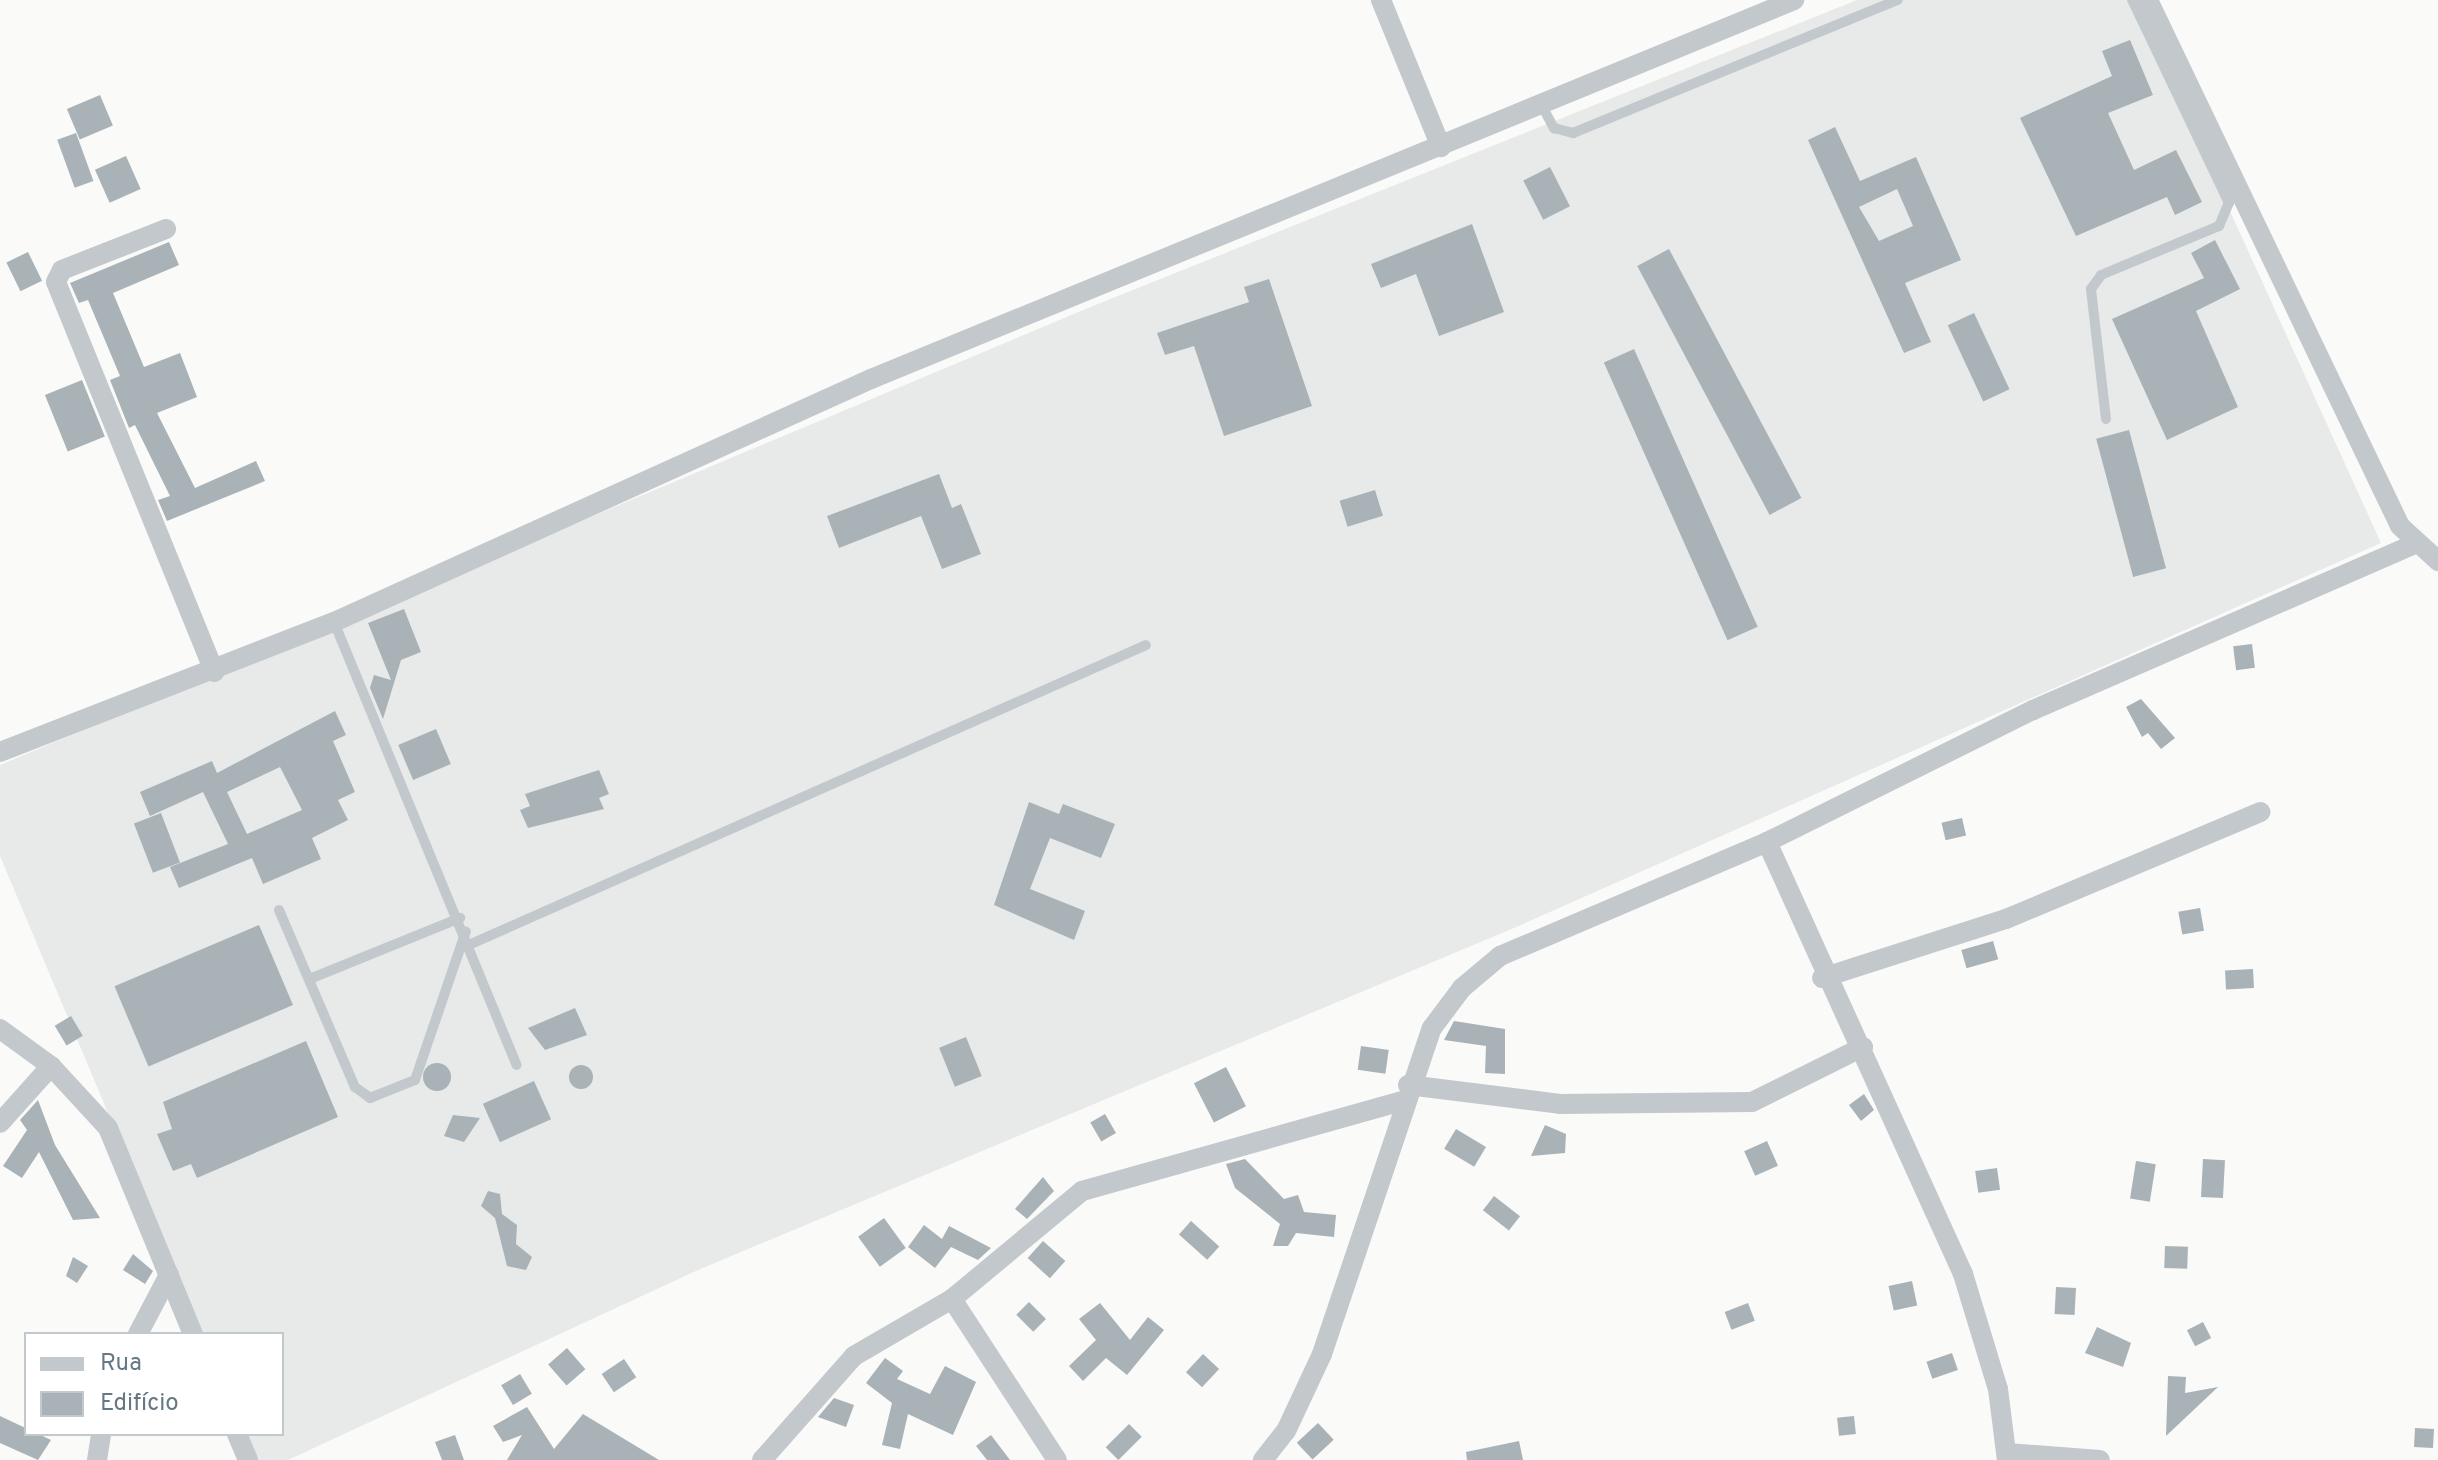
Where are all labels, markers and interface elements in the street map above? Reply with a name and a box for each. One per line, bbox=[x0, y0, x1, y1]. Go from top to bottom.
legend bbox=[24, 1332, 284, 1436]
text: Rua bbox=[100, 1349, 142, 1379]
text: Edifício bbox=[100, 1389, 179, 1419]

